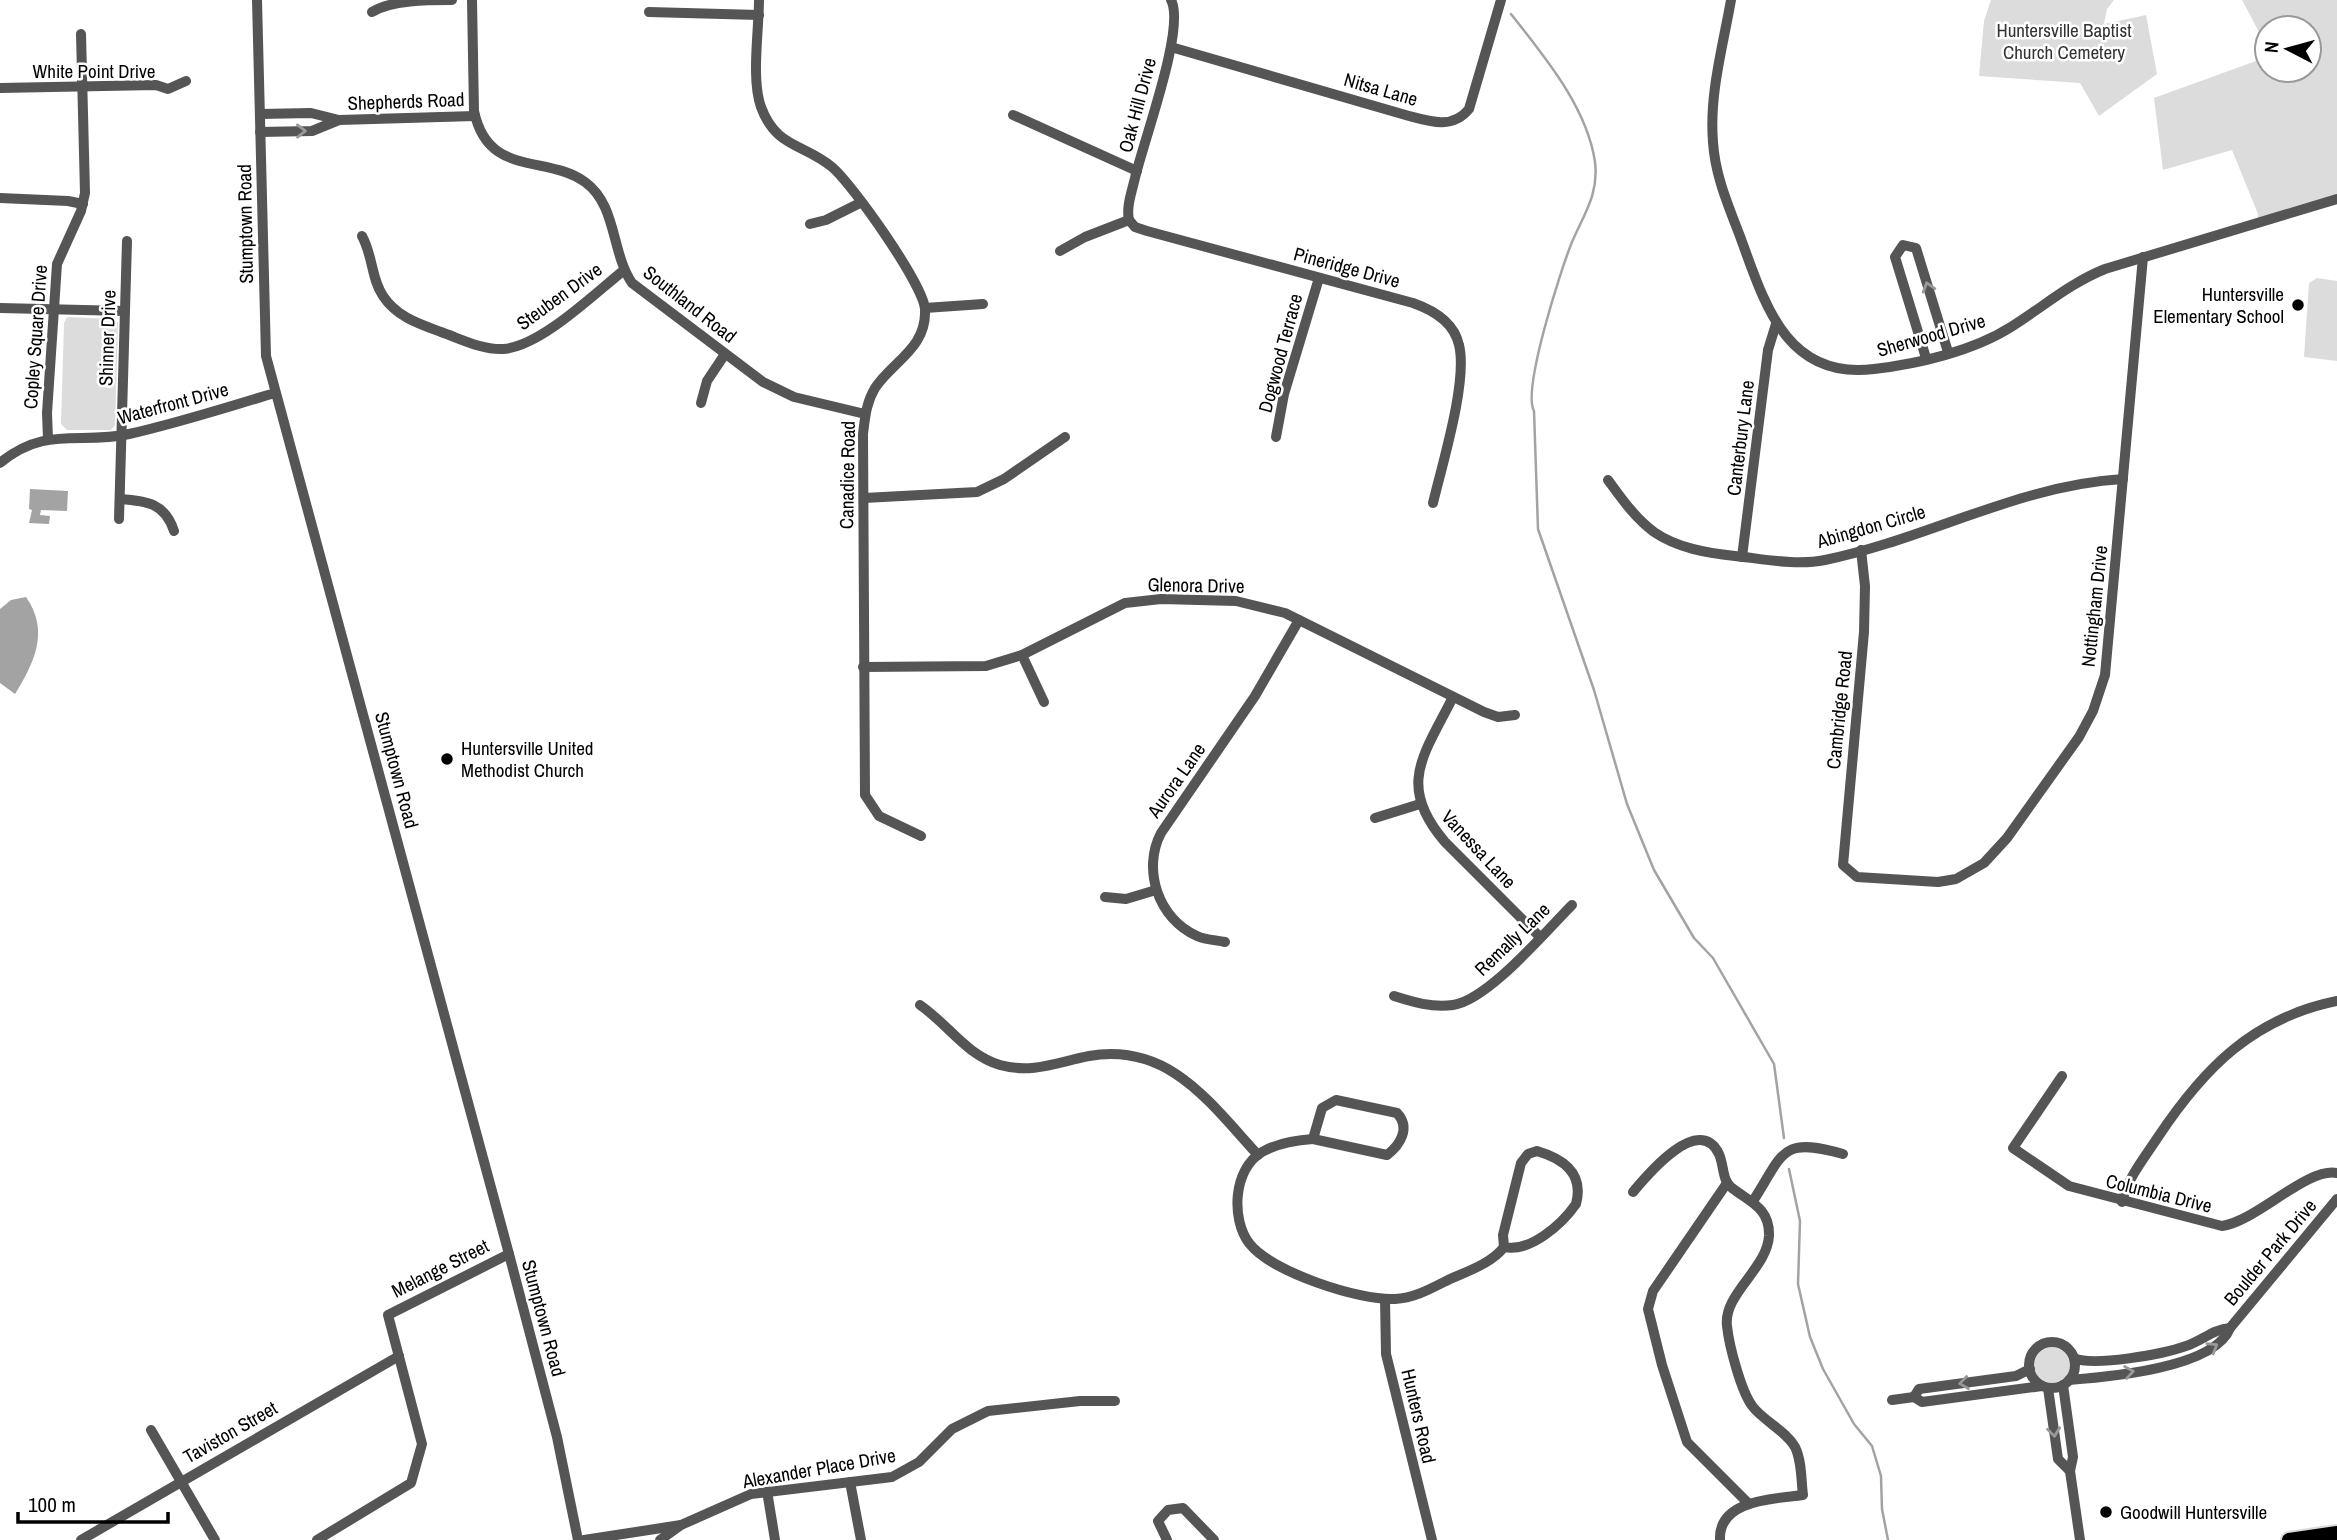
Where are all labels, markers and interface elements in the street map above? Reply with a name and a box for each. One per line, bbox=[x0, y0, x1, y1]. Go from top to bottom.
north arrow bbox=[2253, 14, 2323, 84]
park label: Huntersville Baptist Church Cemetery bbox=[1996, 17, 2132, 65]
text: N bbox=[2258, 40, 2285, 54]
street label: Oak Hill Drive bbox=[1112, 55, 1162, 155]
street label: White Point Drive bbox=[33, 58, 155, 84]
street label: Nitsa Lane bbox=[1341, 66, 1421, 112]
street label: Shepherds Road bbox=[347, 86, 465, 116]
one-way arrow bbox=[296, 123, 306, 139]
street label: Stumptown Road bbox=[231, 164, 259, 284]
street label: Pineridge Drive bbox=[1291, 240, 1403, 294]
street label: Steuben Drive bbox=[511, 256, 607, 336]
street label: Southland Road bbox=[638, 259, 742, 349]
street label: Copley Square Drive bbox=[17, 264, 53, 410]
one-way arrow bbox=[1921, 281, 1936, 293]
place label: Huntersville Elementary School bbox=[2153, 281, 2284, 329]
street label: Shinner Drive bbox=[92, 290, 122, 386]
street label: Dogwood Terrace bbox=[1252, 291, 1308, 415]
marker: Huntersville Elementary School bbox=[2290, 297, 2306, 313]
street label: Sherwood Drive bbox=[1874, 307, 1988, 363]
street label: Waterfront Drive bbox=[115, 376, 231, 430]
street label: Canterbury Lane bbox=[1720, 379, 1760, 497]
street label: Canadice Road bbox=[833, 421, 861, 529]
street label: Abingdon Circle bbox=[1813, 498, 1928, 554]
street label: Nottingham Drive bbox=[2075, 544, 2113, 668]
street label: Glenora Drive bbox=[1147, 571, 1245, 599]
street label: Cambridge Road bbox=[1820, 650, 1858, 770]
street label: Stumptown Road bbox=[369, 709, 425, 831]
place label: Huntersville United Methodist Church bbox=[461, 735, 594, 783]
street label: Aurora Lane bbox=[1140, 737, 1211, 823]
marker: Huntersville United Methodist Church bbox=[439, 751, 455, 767]
street label: Vanessa Lane bbox=[1436, 804, 1522, 894]
street label: Remally Lane bbox=[1469, 897, 1555, 981]
street label: Columbia Drive bbox=[2103, 1167, 2215, 1219]
street label: Boulder Park Drive bbox=[2218, 1193, 2322, 1311]
street label: Melange Street bbox=[387, 1232, 494, 1304]
street label: Stumptown Road bbox=[516, 1257, 572, 1379]
one-way arrow bbox=[2205, 1343, 2218, 1356]
one-way arrow bbox=[2123, 1365, 2135, 1380]
street label: Hunters Road bbox=[1396, 1366, 1442, 1466]
one-way arrow bbox=[1958, 1375, 1969, 1390]
street label: Taviston Street bbox=[178, 1394, 282, 1469]
one-way arrow bbox=[2047, 1426, 2062, 1438]
street label: Alexander Place Drive bbox=[739, 1442, 898, 1494]
scale bar bbox=[18, 1480, 168, 1524]
text: 100 m bbox=[28, 1490, 76, 1519]
place label: Goodwill Huntersville bbox=[2120, 1499, 2267, 1525]
marker: Goodwill Huntersville bbox=[2098, 1504, 2114, 1520]

